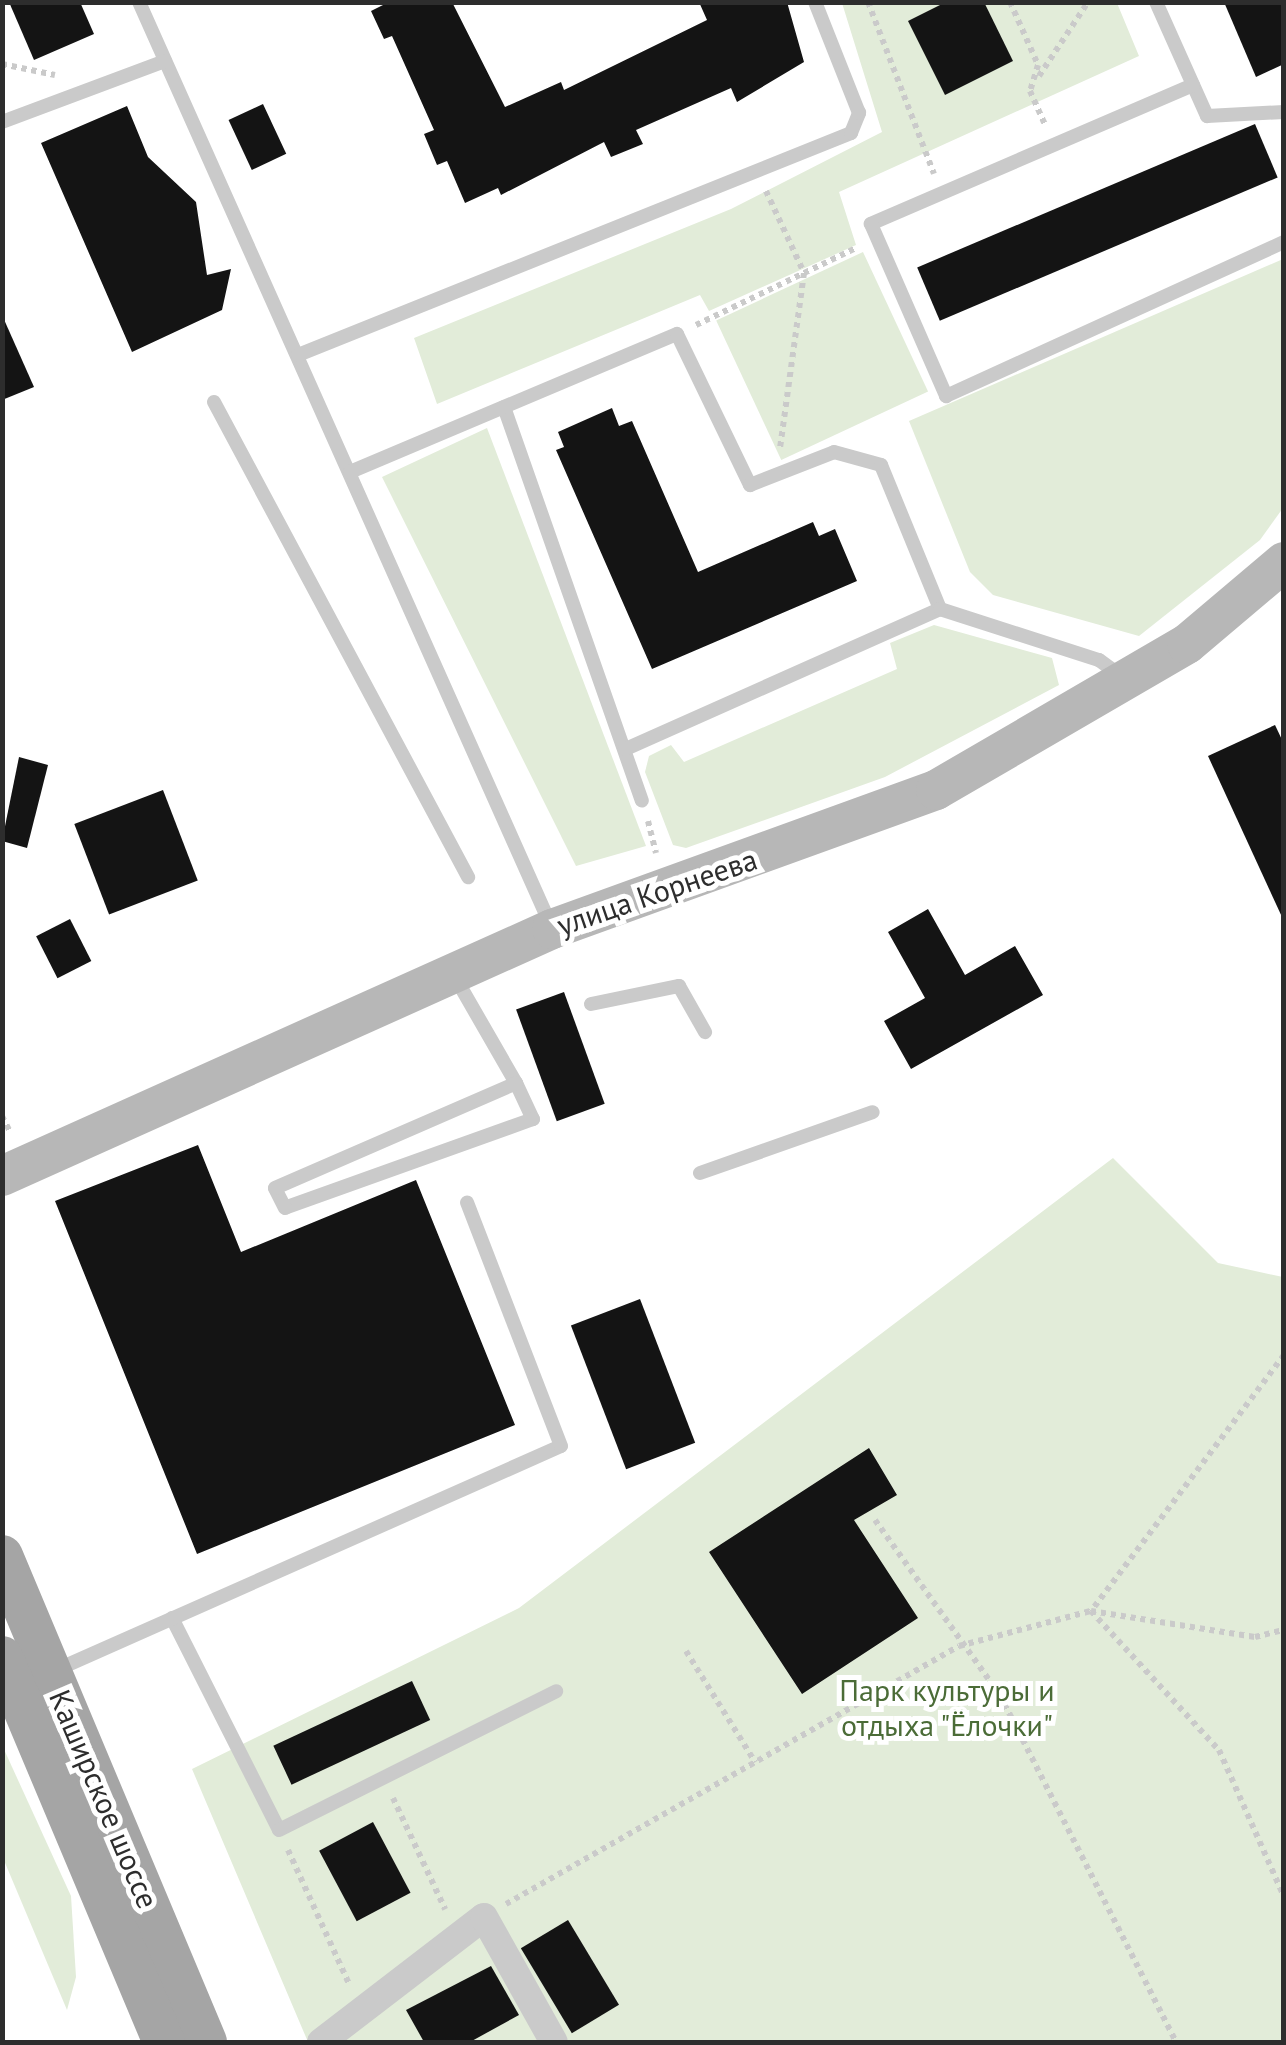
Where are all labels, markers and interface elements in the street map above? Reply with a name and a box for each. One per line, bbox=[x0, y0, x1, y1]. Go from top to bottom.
street label: улица Корнеева bbox=[552, 841, 762, 943]
park label: Парк культуры и отдыха "Ёлочки" bbox=[839, 1672, 1055, 1742]
street label: Каширское шоссе bbox=[42, 1684, 166, 1914]

